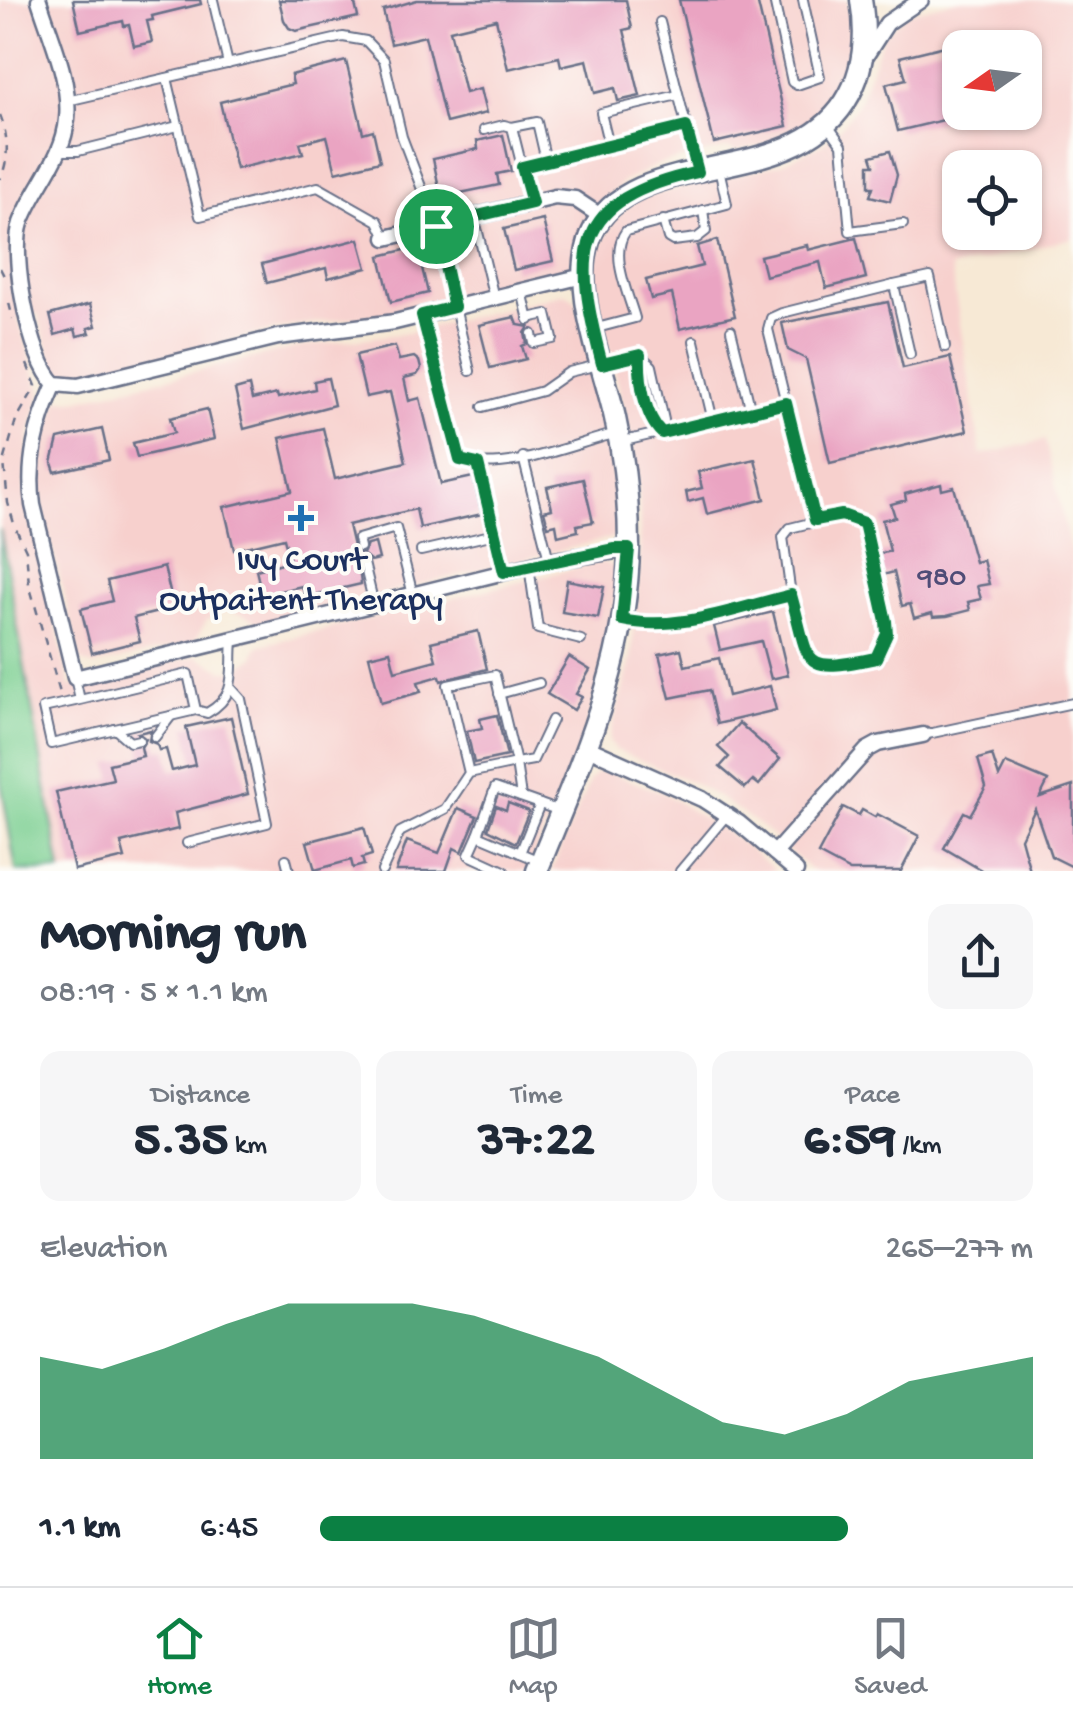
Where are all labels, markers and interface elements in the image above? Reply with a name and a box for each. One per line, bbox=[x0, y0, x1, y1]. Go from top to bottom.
north arrow bbox=[942, 30, 1042, 130]
map controls bbox=[942, 30, 1042, 250]
button: locate bbox=[942, 150, 1042, 250]
pin bbox=[394, 184, 479, 269]
icon: arrive bbox=[409, 199, 464, 254]
marker: Ivy Court Outpaitent Therapy bbox=[288, 505, 314, 531]
place label: Ivy Court Outpaitent Therapy bbox=[159, 542, 443, 623]
house number: 980 bbox=[917, 562, 966, 597]
button: share bbox=[928, 904, 1033, 1009]
text: Morning run bbox=[40, 905, 306, 969]
text: 08:19 · 5 × 1.1 km bbox=[40, 975, 268, 1013]
text: Distance bbox=[151, 1080, 250, 1113]
text: Time bbox=[511, 1080, 562, 1113]
text: Pace bbox=[845, 1080, 900, 1113]
text: 5.35 bbox=[134, 1113, 228, 1172]
text: 37:22 bbox=[478, 1113, 595, 1172]
text: 6:59 bbox=[803, 1113, 896, 1172]
text: km bbox=[228, 1130, 267, 1163]
text: /km bbox=[896, 1130, 942, 1163]
text: Elevation bbox=[40, 1231, 167, 1269]
text: 265–277 m bbox=[885, 1231, 1033, 1269]
text: 1.1 km bbox=[40, 1510, 120, 1548]
text: 6:45 bbox=[200, 1510, 258, 1548]
tab: Home bbox=[147, 1611, 212, 1704]
tab: Map bbox=[506, 1611, 561, 1704]
tab: Saved bbox=[854, 1611, 926, 1704]

